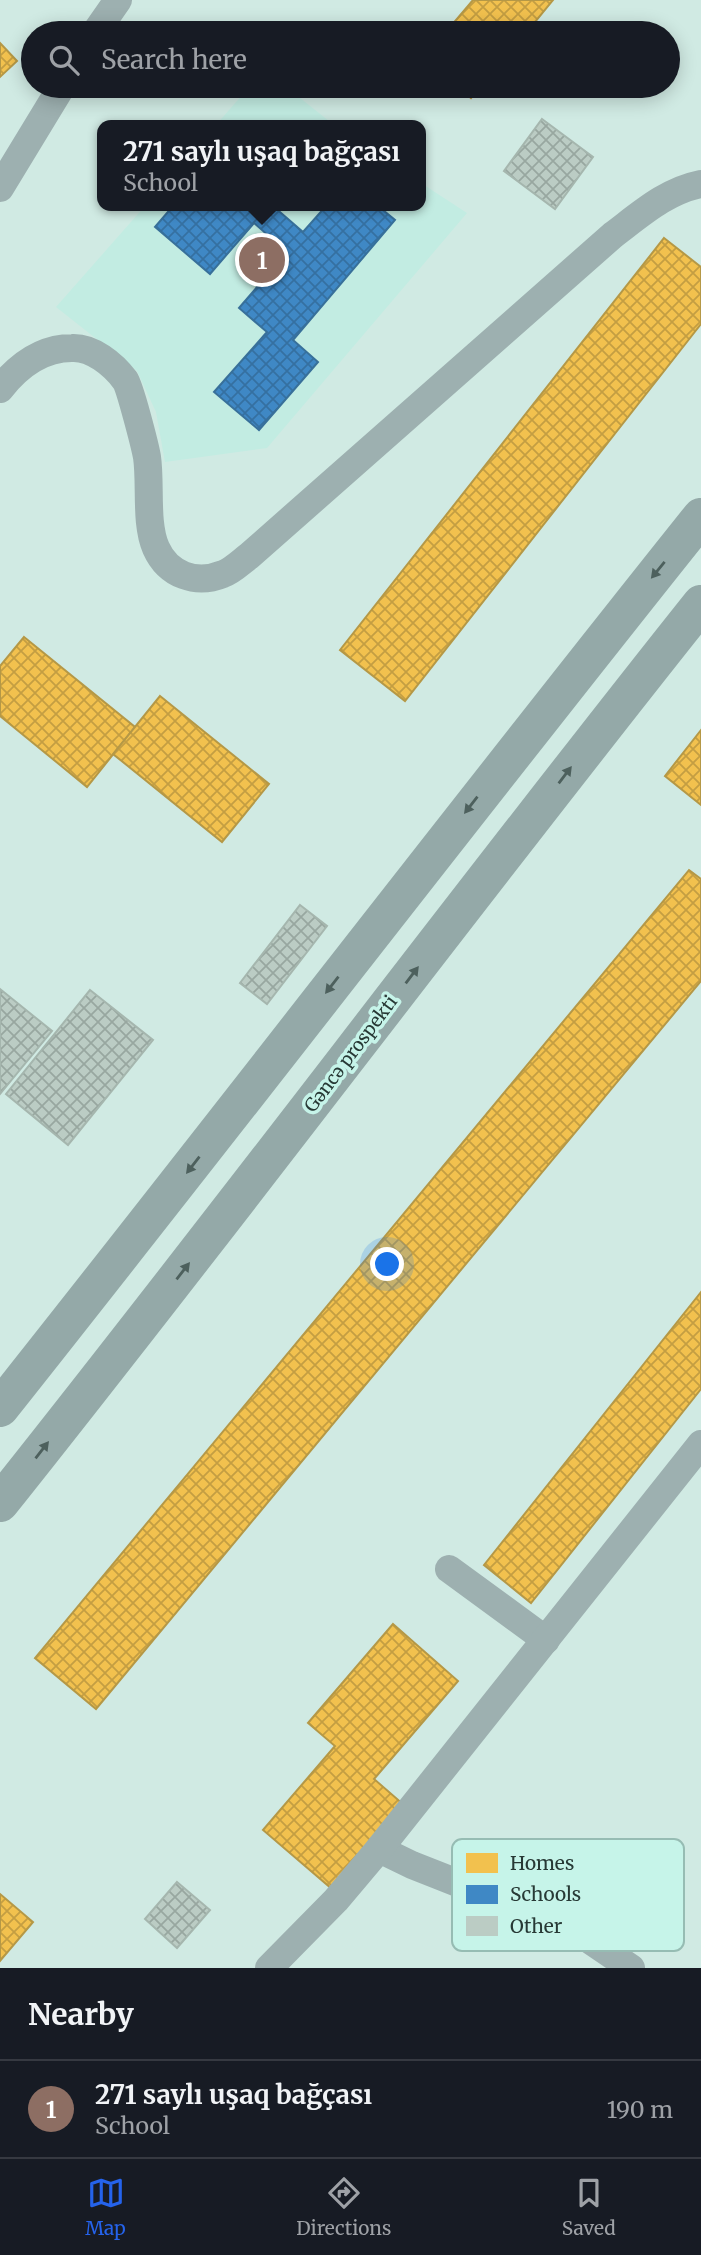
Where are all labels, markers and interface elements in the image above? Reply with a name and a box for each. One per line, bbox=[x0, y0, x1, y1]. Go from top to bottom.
search box bbox=[21, 21, 680, 98]
icon: search bbox=[45, 41, 83, 79]
text: Search here bbox=[101, 43, 247, 76]
popup bbox=[97, 120, 426, 211]
text: 271 saylı uşaq bağçası bbox=[123, 135, 400, 168]
text: School bbox=[123, 168, 198, 197]
pin: 1 bbox=[239, 234, 285, 286]
one-way arrow bbox=[651, 560, 666, 578]
one-way arrow bbox=[558, 766, 573, 784]
one-way arrow bbox=[463, 796, 478, 814]
one-way arrow bbox=[405, 966, 420, 984]
one-way arrow bbox=[324, 976, 339, 994]
street label: Gəncə prospekti bbox=[299, 991, 402, 1117]
one-way arrow bbox=[185, 1156, 200, 1174]
your location bbox=[370, 1247, 404, 1281]
one-way arrow bbox=[176, 1262, 190, 1280]
one-way arrow bbox=[35, 1441, 50, 1459]
legend bbox=[452, 1839, 684, 1951]
text: Homes bbox=[510, 1851, 574, 1875]
text: Schools bbox=[510, 1882, 581, 1906]
text: Other bbox=[510, 1914, 563, 1938]
text: Nearby bbox=[28, 1995, 134, 2033]
text: 271 saylı uşaq bağçası bbox=[95, 2078, 372, 2111]
text: 1 bbox=[46, 2095, 56, 2124]
text: 190 m bbox=[607, 2095, 673, 2124]
text: School bbox=[95, 2111, 170, 2140]
tab: Map bbox=[85, 2174, 126, 2240]
tab: Directions bbox=[296, 2174, 391, 2240]
tab: Saved bbox=[562, 2174, 616, 2240]

